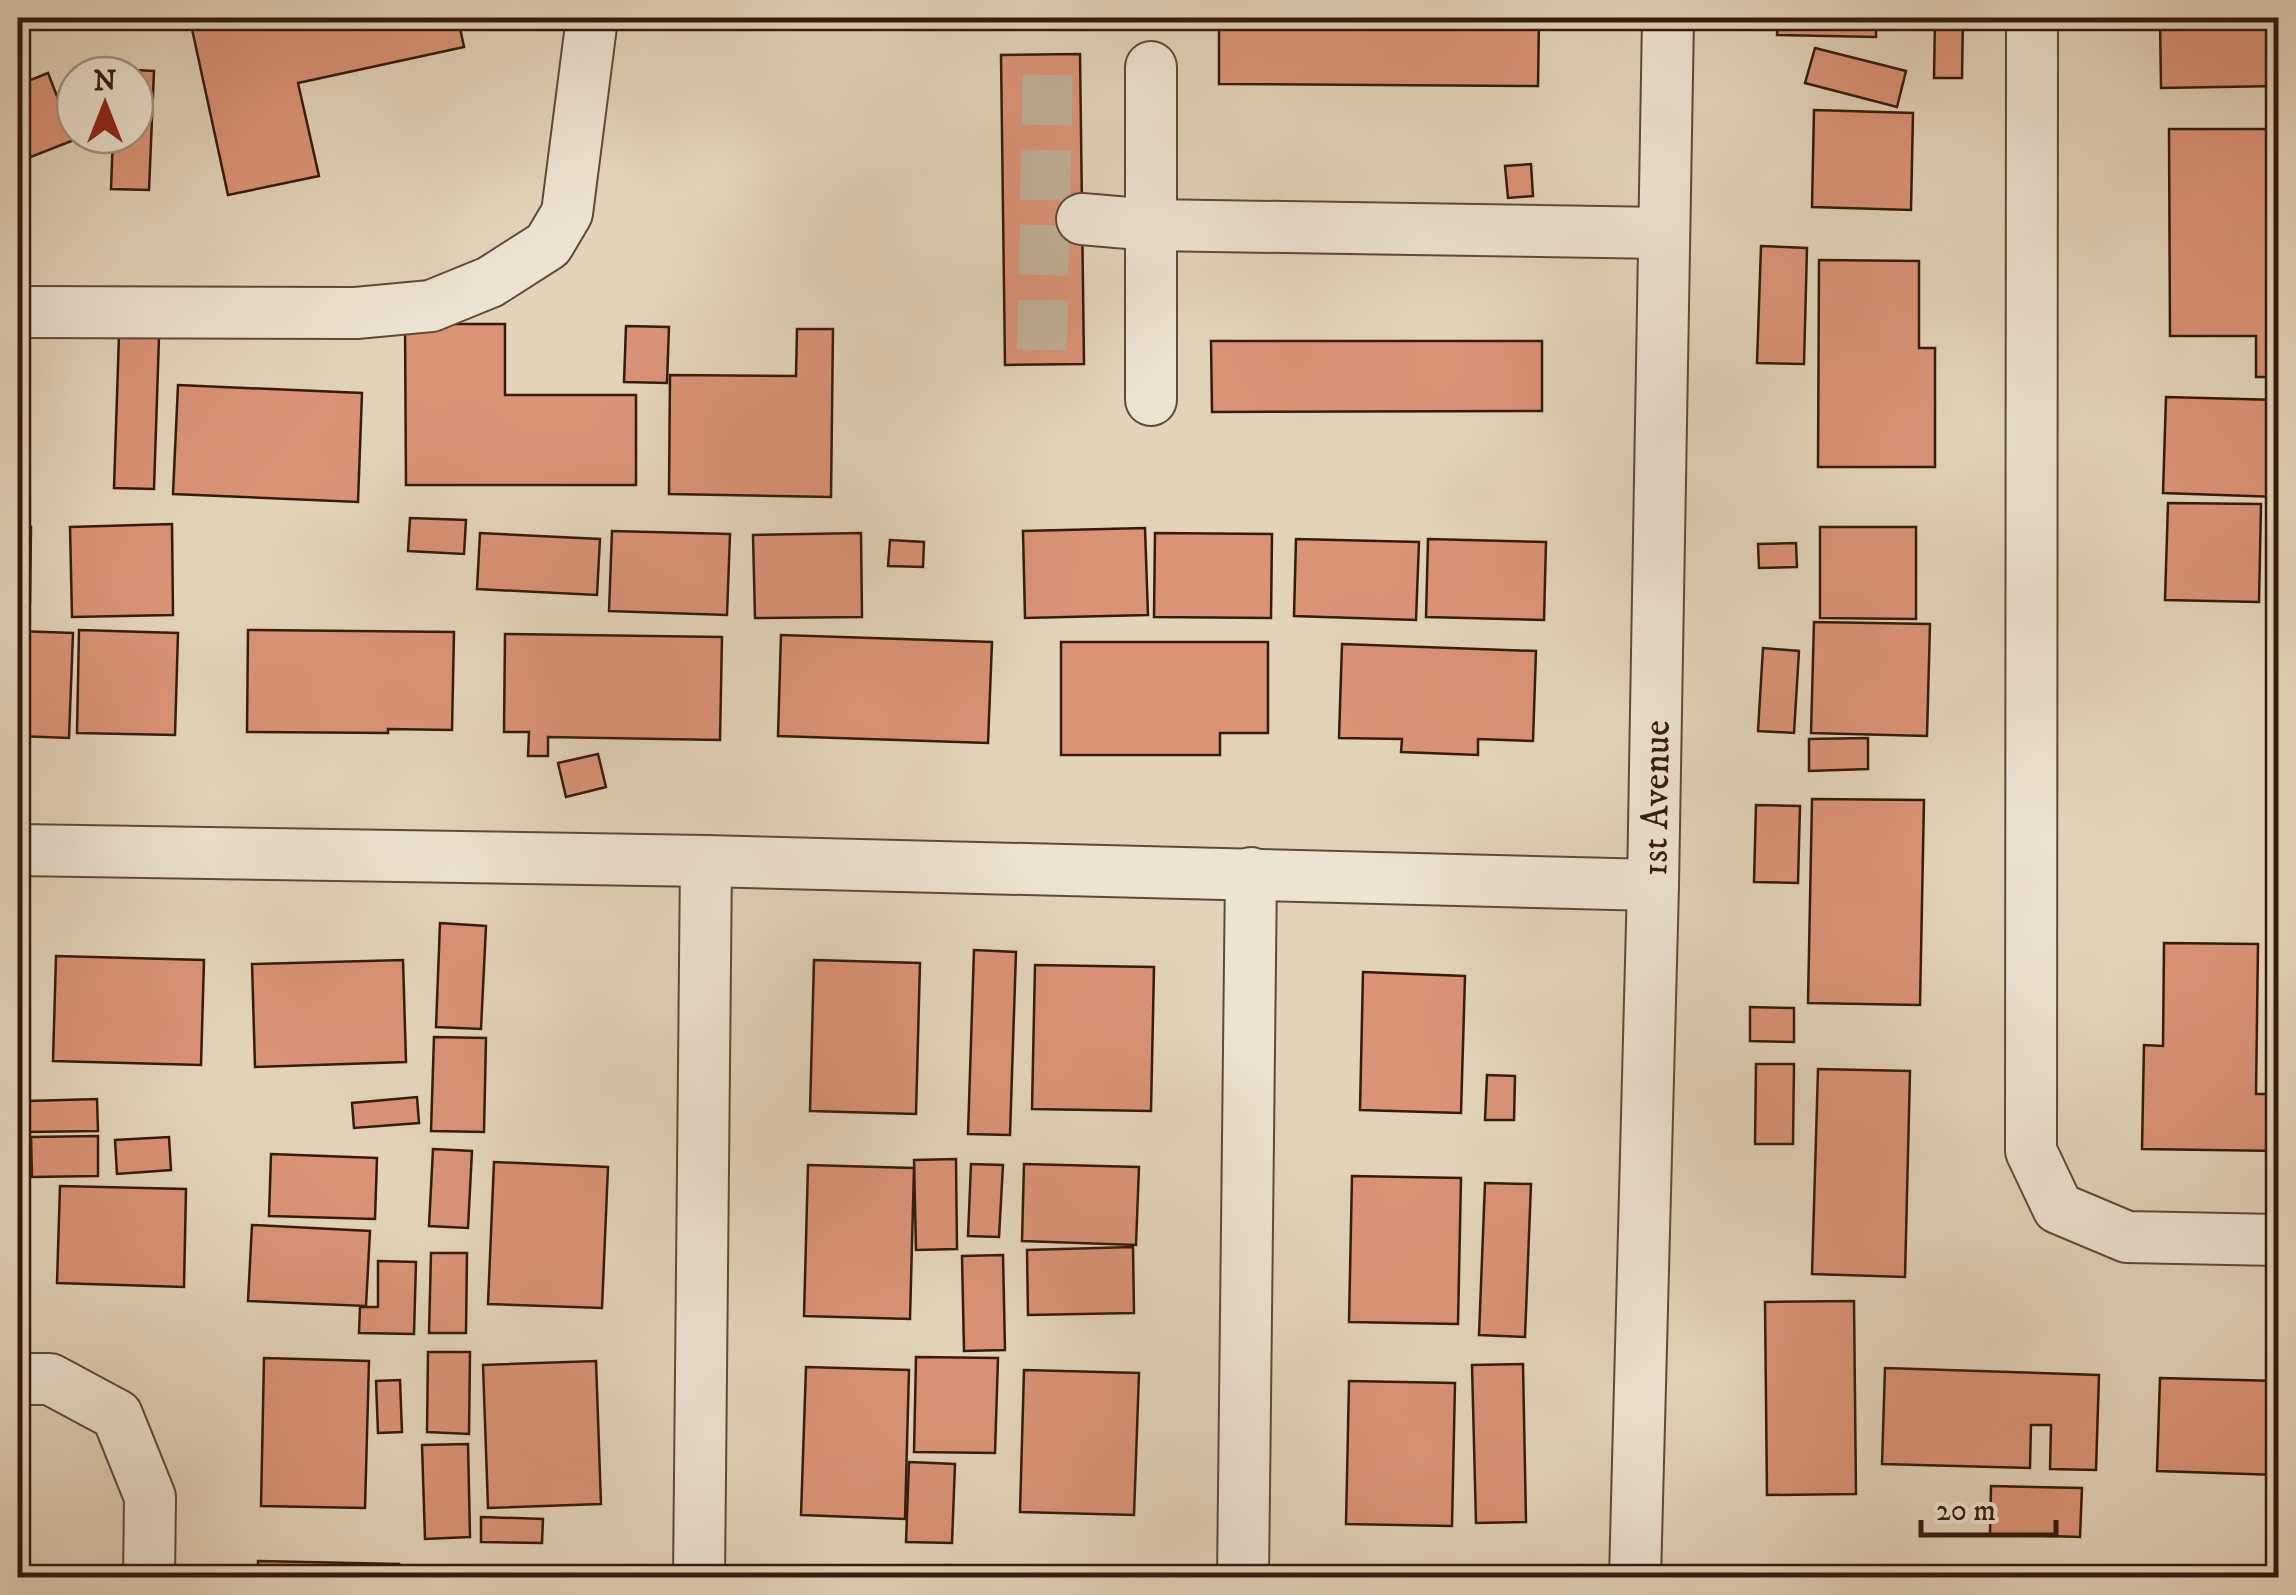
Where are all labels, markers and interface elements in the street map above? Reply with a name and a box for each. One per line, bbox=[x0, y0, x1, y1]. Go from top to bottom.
north arrow bbox=[55, 55, 155, 155]
text: N bbox=[94, 64, 117, 99]
street label: 1st Avenue bbox=[1631, 720, 1682, 877]
scale bar bbox=[1921, 1475, 2056, 1537]
text: 20 m bbox=[1936, 1493, 1996, 1530]

